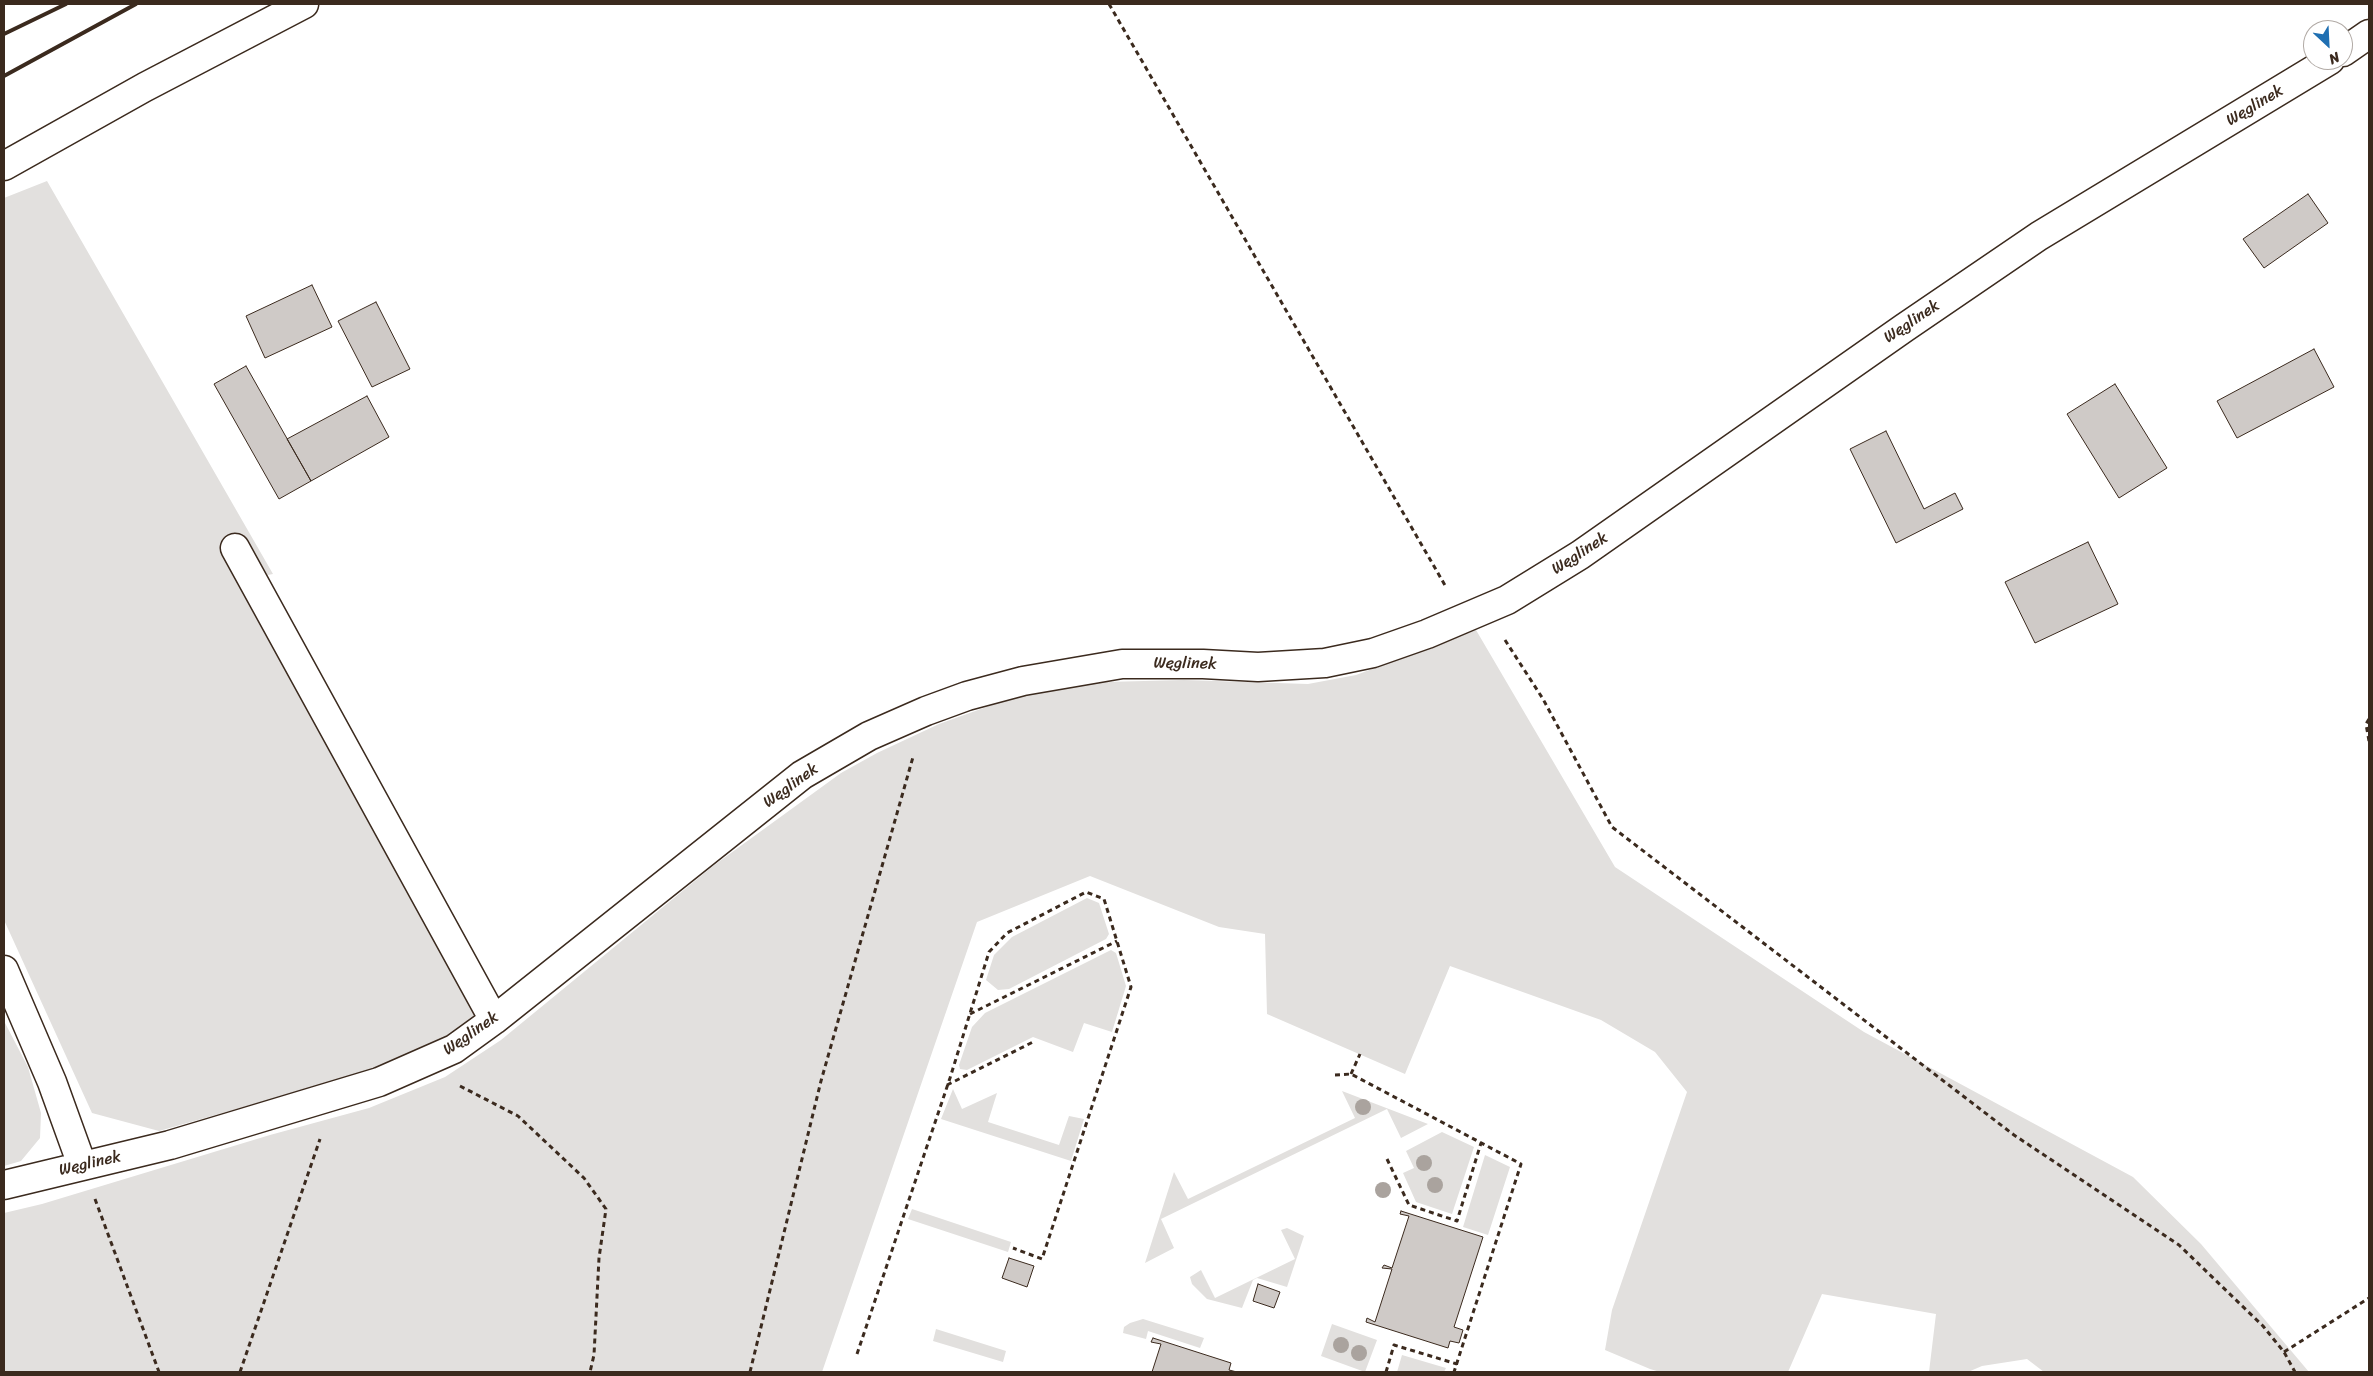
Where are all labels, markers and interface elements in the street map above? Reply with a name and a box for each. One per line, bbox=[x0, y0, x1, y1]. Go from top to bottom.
north arrow bbox=[2303, 20, 2353, 70]
text: N bbox=[2324, 45, 2344, 72]
street label: Węglinek bbox=[2223, 82, 2287, 130]
street label: Węglinek bbox=[1881, 296, 1943, 348]
street label: Węglinek bbox=[1548, 529, 1612, 579]
street label: Węglinek bbox=[1153, 654, 1217, 674]
street label: Węglinek bbox=[760, 760, 822, 812]
street label: Węglinek bbox=[440, 1008, 502, 1060]
street label: Węglinek bbox=[57, 1148, 123, 1180]

